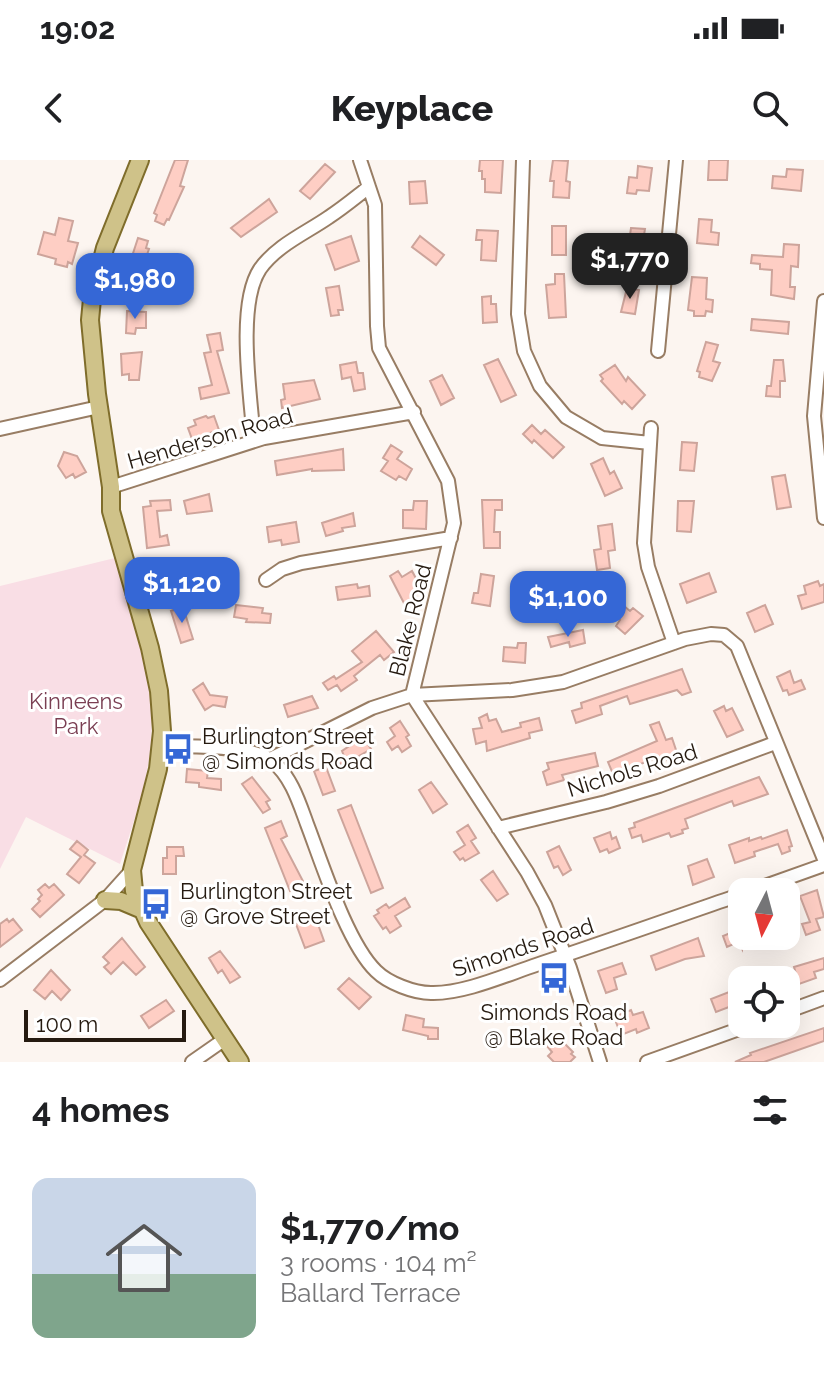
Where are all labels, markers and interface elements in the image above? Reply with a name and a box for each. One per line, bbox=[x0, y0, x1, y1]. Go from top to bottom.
text: 19:02 bbox=[40, 11, 115, 46]
icon: back bbox=[32, 86, 76, 130]
icon: search bbox=[748, 86, 792, 130]
text: Keyplace bbox=[331, 87, 493, 129]
pin: $1,770 bbox=[565, 233, 695, 301]
text: $1,770 bbox=[590, 244, 670, 274]
pin: $1,980 bbox=[70, 253, 200, 321]
text: $1,980 bbox=[94, 264, 176, 294]
street label: Henderson Road bbox=[124, 402, 296, 474]
pin: $1,120 bbox=[117, 557, 247, 625]
street label: Blake Road bbox=[383, 561, 437, 679]
text: $1,120 bbox=[143, 568, 221, 598]
pin: $1,100 bbox=[503, 571, 633, 639]
text: $1,100 bbox=[528, 582, 608, 612]
park label: Kinneens Park bbox=[29, 688, 123, 739]
place label: Burlington Street @ Simonds Road bbox=[202, 723, 375, 774]
bus stop icon: Burlington Street @ Simonds Road bbox=[161, 732, 195, 766]
street label: Nichols Road bbox=[564, 738, 700, 802]
place label: Burlington Street @ Grove Street bbox=[180, 878, 353, 929]
north arrow bbox=[728, 878, 800, 950]
map controls bbox=[728, 878, 800, 1038]
bus stop icon: Burlington Street @ Grove Street bbox=[139, 887, 173, 921]
street label: Simonds Road bbox=[449, 912, 597, 982]
bus stop icon: Simonds Road @ Blake Road bbox=[537, 961, 571, 995]
button: locate bbox=[728, 966, 800, 1038]
place label: Simonds Road @ Blake Road bbox=[481, 999, 627, 1050]
scale bar bbox=[24, 1006, 186, 1042]
text: 100 m bbox=[36, 1011, 98, 1037]
icon: filters bbox=[748, 1088, 792, 1132]
text: 4 homes bbox=[32, 1090, 170, 1130]
text: $1,770/mo bbox=[280, 1208, 459, 1248]
icon: home bbox=[96, 1210, 192, 1306]
text: 3 rooms · 104 m² bbox=[280, 1248, 477, 1278]
text: Ballard Terrace bbox=[280, 1278, 461, 1308]

